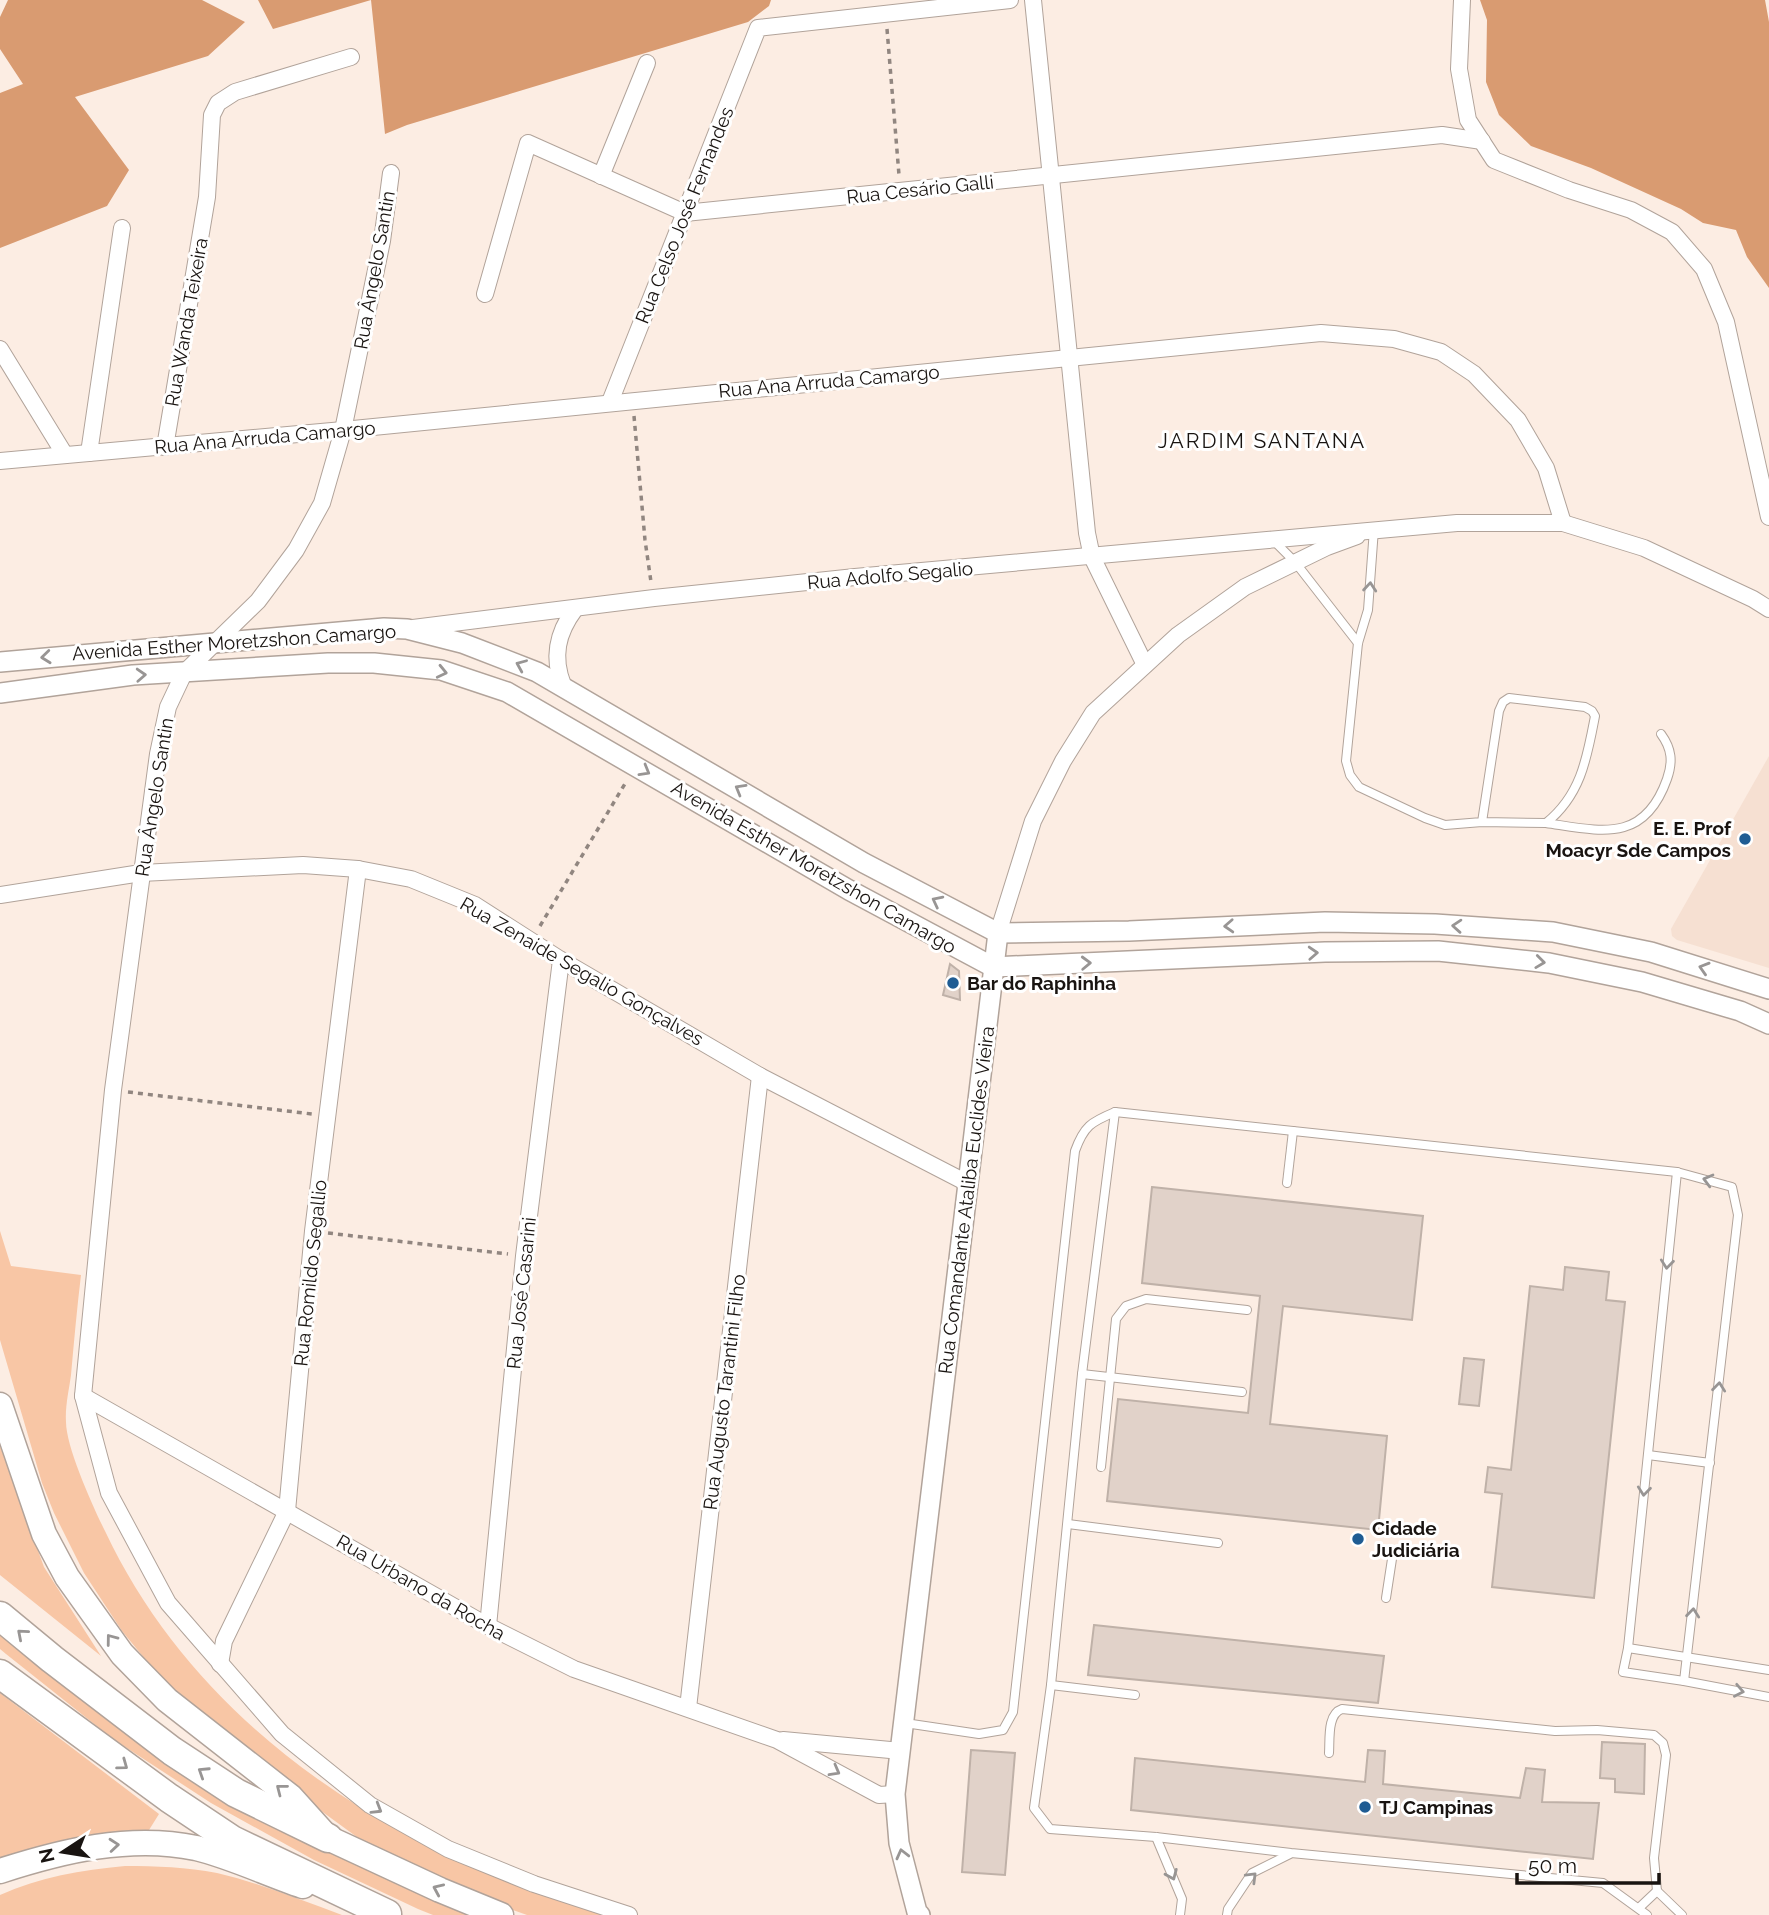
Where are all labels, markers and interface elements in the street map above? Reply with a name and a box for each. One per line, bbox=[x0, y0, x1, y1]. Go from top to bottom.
street label: Rua Celso José Fernandes bbox=[630, 104, 738, 326]
street label: Rua Cesário Galli bbox=[845, 170, 995, 208]
street label: Rua Ângelo Santin bbox=[349, 189, 399, 351]
street label: Rua Wanda Teixeira bbox=[160, 236, 212, 408]
street label: Rua Ana Arruda Camargo bbox=[718, 360, 940, 402]
street label: Rua Ana Arruda Camargo bbox=[154, 416, 376, 458]
district label: JARDIM SANTANA bbox=[1158, 428, 1366, 453]
street label: Rua Adolfo Segalio bbox=[806, 557, 974, 593]
one-way arrow bbox=[1362, 581, 1377, 592]
street label: Avenida Esther Moretzshon Camargo bbox=[71, 620, 397, 664]
one-way arrow bbox=[40, 650, 52, 665]
one-way arrow bbox=[515, 659, 528, 673]
one-way arrow bbox=[436, 663, 448, 678]
one-way arrow bbox=[135, 667, 146, 682]
street label: Rua Ângelo Santin bbox=[131, 716, 177, 878]
one-way arrow bbox=[638, 763, 651, 776]
street label: Avenida Esther Moretzshon Camargo bbox=[668, 776, 960, 958]
one-way arrow bbox=[734, 785, 747, 798]
place label: E. E. Prof Moacyr Sde Campos bbox=[1545, 817, 1732, 861]
marker: E. E. Prof Moacyr Sde Campos bbox=[1737, 831, 1753, 847]
street label: Rua Zenaide Segalio Gonçalves bbox=[457, 892, 707, 1050]
one-way arrow bbox=[932, 896, 945, 910]
one-way arrow bbox=[1451, 918, 1462, 933]
one-way arrow bbox=[1224, 919, 1235, 934]
one-way arrow bbox=[1308, 945, 1319, 960]
one-way arrow bbox=[1534, 954, 1546, 969]
one-way arrow bbox=[1081, 956, 1092, 971]
one-way arrow bbox=[1698, 962, 1711, 976]
place label: Bar do Raphinha bbox=[967, 972, 1116, 994]
marker: Bar do Raphinha bbox=[945, 975, 961, 991]
street label: Rua Comandante Ataliba Euclides Vieira bbox=[934, 1025, 998, 1375]
one-way arrow bbox=[1702, 1174, 1714, 1188]
street label: Rua Romildo Segallio bbox=[289, 1179, 331, 1367]
street label: Rua José Casarini bbox=[502, 1216, 540, 1370]
one-way arrow bbox=[1660, 1259, 1675, 1270]
street label: Rua Augusto Tarantini Filho bbox=[699, 1273, 749, 1511]
one-way arrow bbox=[1711, 1381, 1726, 1393]
one-way arrow bbox=[1637, 1486, 1652, 1497]
place label: Cidade Judiciária bbox=[1372, 1517, 1460, 1561]
street label: Rua Urbano da Rocha bbox=[333, 1530, 509, 1644]
marker: Cidade Judiciária bbox=[1350, 1531, 1366, 1547]
one-way arrow bbox=[1686, 1607, 1701, 1619]
one-way arrow bbox=[18, 1630, 31, 1642]
one-way arrow bbox=[106, 1635, 119, 1647]
one-way arrow bbox=[1732, 1683, 1744, 1698]
one-way arrow bbox=[115, 1757, 128, 1769]
one-way arrow bbox=[828, 1763, 840, 1776]
one-way arrow bbox=[198, 1767, 211, 1780]
one-way arrow bbox=[276, 1785, 288, 1798]
place label: TJ Campinas bbox=[1379, 1796, 1493, 1818]
marker: TJ Campinas bbox=[1357, 1799, 1373, 1815]
one-way arrow bbox=[370, 1801, 383, 1814]
north arrow bbox=[28, 1817, 98, 1887]
one-way arrow bbox=[109, 1838, 120, 1853]
scale bar bbox=[1517, 1842, 1659, 1886]
text: N bbox=[34, 1846, 59, 1865]
one-way arrow bbox=[895, 1848, 910, 1860]
text: 50 m bbox=[1528, 1853, 1577, 1878]
one-way arrow bbox=[1164, 1868, 1178, 1881]
one-way arrow bbox=[1244, 1873, 1257, 1885]
one-way arrow bbox=[433, 1883, 446, 1897]

